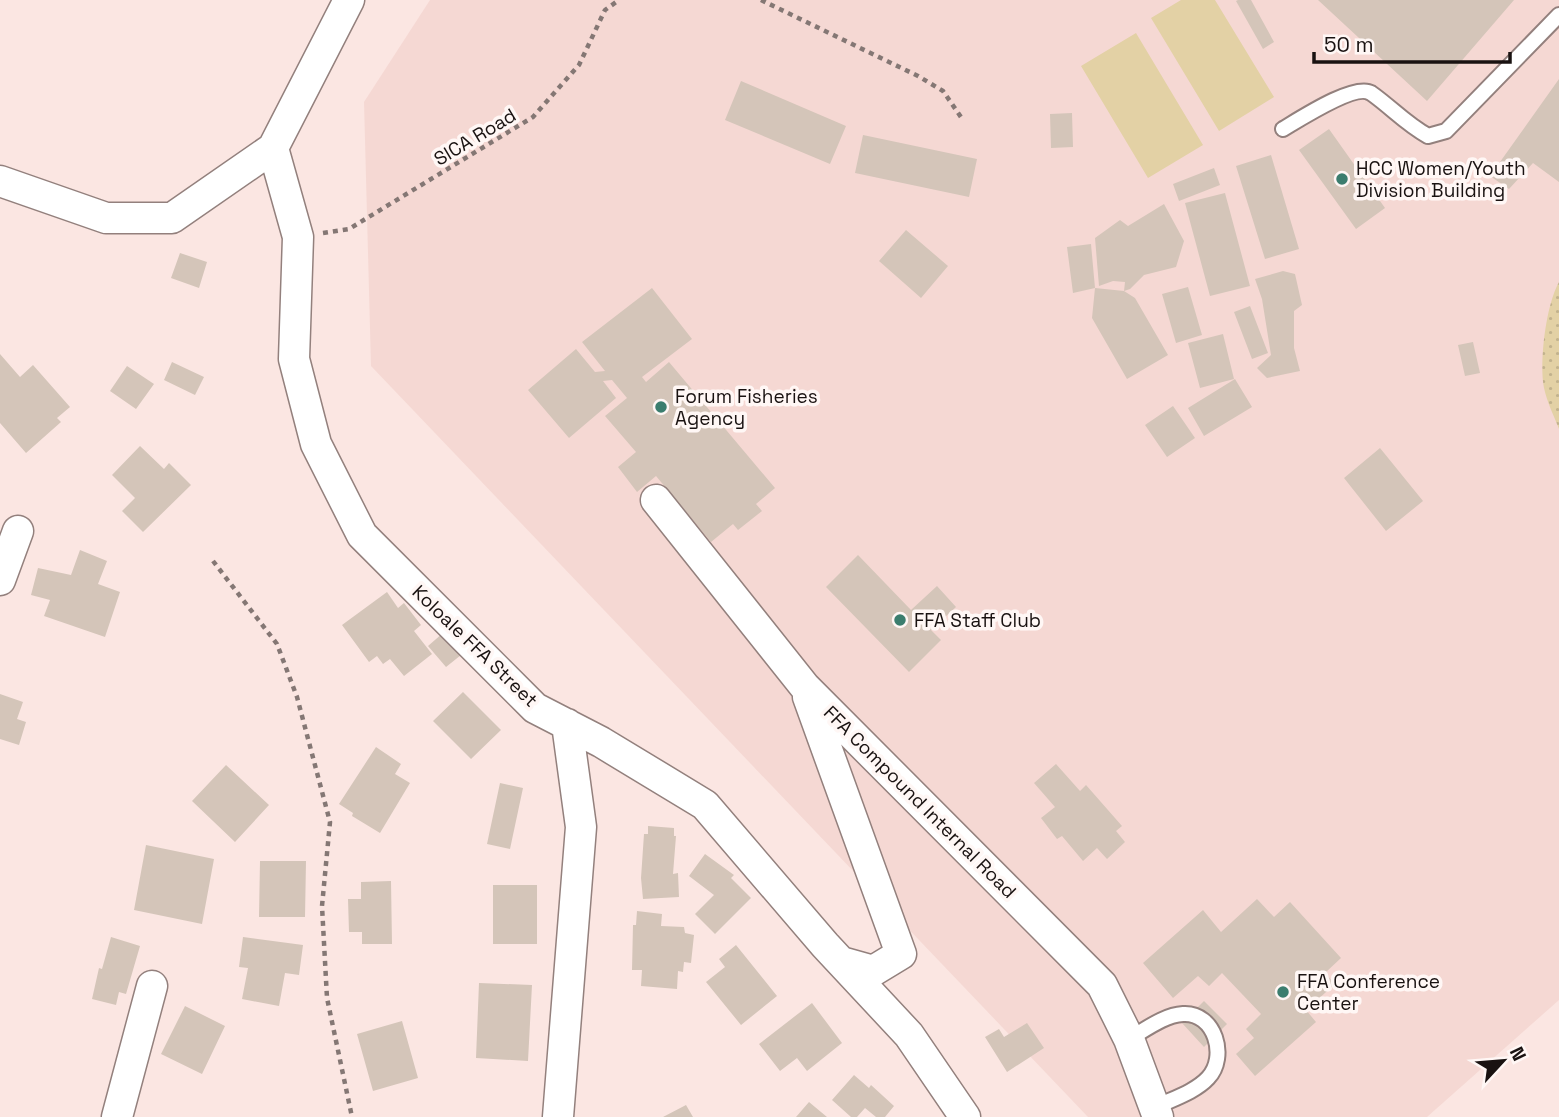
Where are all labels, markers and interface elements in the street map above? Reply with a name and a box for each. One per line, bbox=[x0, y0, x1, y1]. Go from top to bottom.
scale bar bbox=[1314, 21, 1510, 65]
text: 50 m bbox=[1324, 31, 1374, 58]
street label: SICA Road bbox=[429, 103, 521, 171]
place label: HCC Women/Youth Division Building bbox=[1356, 156, 1526, 203]
marker: HCC Women/Youth Division Building bbox=[1334, 171, 1350, 187]
place label: Forum Fisheries Agency bbox=[675, 384, 818, 431]
marker: Forum Fisheries Agency bbox=[653, 399, 669, 415]
street label: Koloale FFA Street bbox=[407, 580, 543, 712]
place label: FFA Staff Club bbox=[914, 608, 1041, 633]
marker: FFA Staff Club bbox=[892, 612, 908, 628]
street label: FFA Compound Internal Road bbox=[818, 700, 1022, 904]
place label: FFA Conference Center bbox=[1297, 969, 1440, 1016]
marker: FFA Conference Center bbox=[1275, 984, 1291, 1000]
north arrow bbox=[1468, 1026, 1538, 1096]
text: N bbox=[1504, 1043, 1532, 1065]

